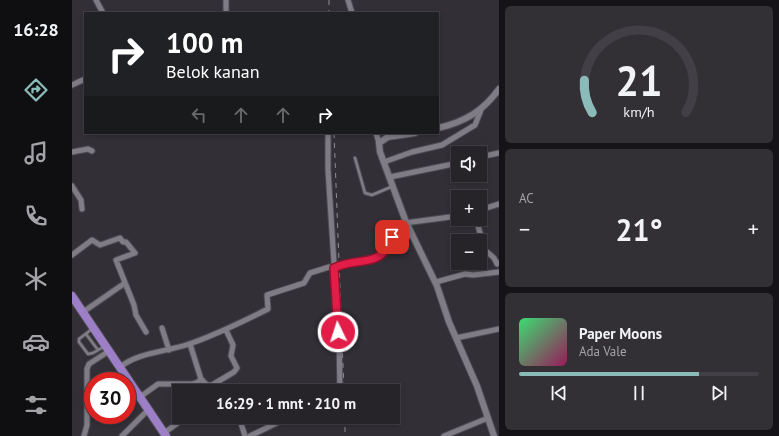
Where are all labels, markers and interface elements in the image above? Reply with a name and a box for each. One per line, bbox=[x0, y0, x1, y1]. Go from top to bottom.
text: 16:28 bbox=[13, 18, 59, 41]
text: 100 m bbox=[166, 24, 243, 61]
icon: right bbox=[100, 28, 152, 80]
text: 21 bbox=[615, 53, 663, 106]
text: Belok kanan bbox=[166, 60, 260, 83]
icon: directions bbox=[22, 76, 50, 104]
text: km/h bbox=[623, 101, 655, 120]
icon: left bbox=[188, 104, 210, 126]
icon: ahead bbox=[230, 104, 252, 126]
icon: ahead bbox=[272, 104, 294, 126]
icon: right bbox=[314, 104, 336, 126]
icon: music bbox=[22, 139, 50, 167]
map controls bbox=[451, 146, 487, 270]
button: sound bbox=[451, 146, 487, 182]
button: + bbox=[451, 190, 487, 226]
text: AC bbox=[519, 190, 534, 207]
icon: phone bbox=[22, 202, 50, 230]
text: 21° bbox=[615, 210, 663, 249]
text: − bbox=[519, 215, 530, 243]
text: + bbox=[748, 215, 759, 243]
pin bbox=[375, 220, 409, 254]
icon: arrive bbox=[381, 226, 403, 248]
button: − bbox=[451, 234, 487, 270]
icon: climate bbox=[22, 265, 50, 293]
position arrow bbox=[317, 311, 359, 353]
text: Paper Moons bbox=[579, 324, 662, 343]
icon: car bbox=[22, 328, 50, 356]
text: Ada Vale bbox=[579, 343, 627, 360]
speed limit sign: 30 bbox=[84, 372, 136, 424]
icon: previous bbox=[548, 382, 570, 404]
icon: pause bbox=[628, 382, 650, 404]
icon: next bbox=[708, 382, 730, 404]
icon: filters bbox=[22, 391, 50, 419]
text: 16:29 · 1 mnt · 210 m bbox=[216, 394, 356, 413]

